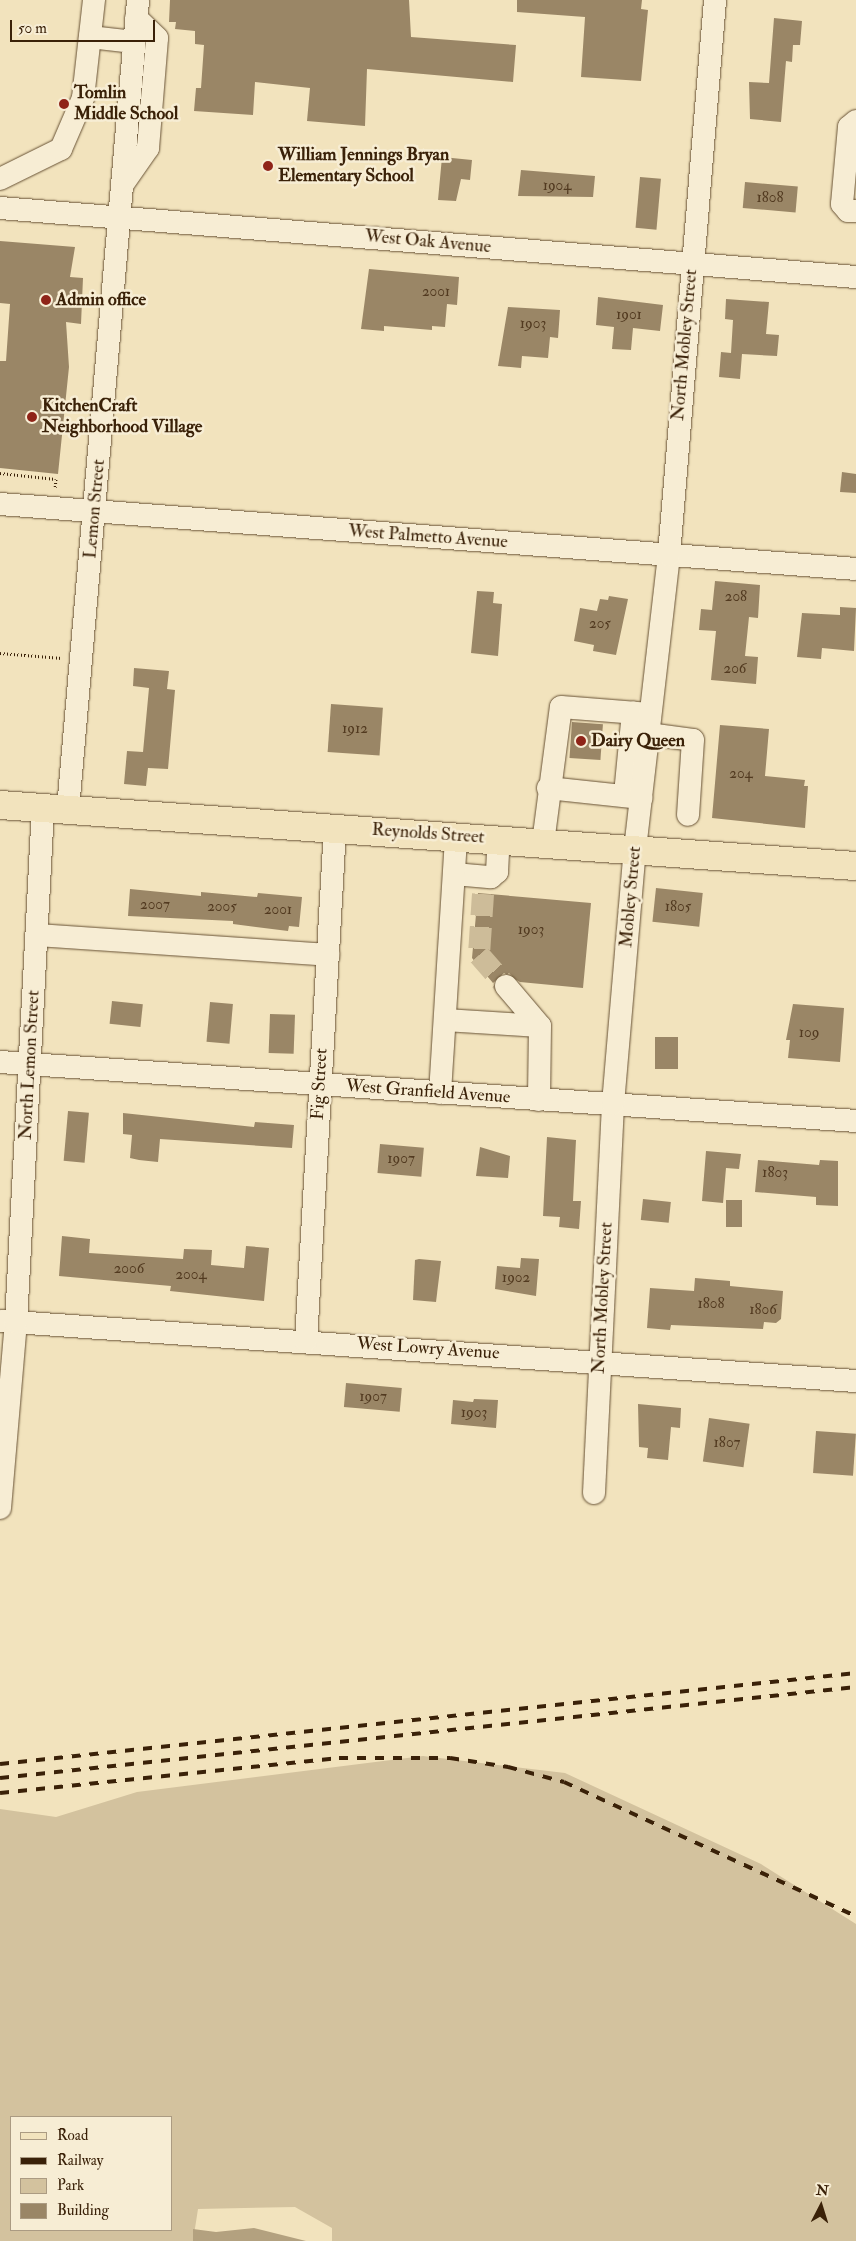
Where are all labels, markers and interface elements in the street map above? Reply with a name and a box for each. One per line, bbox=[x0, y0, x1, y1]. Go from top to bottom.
scale bar bbox=[12, 10, 158, 42]
text: 50 m bbox=[18, 19, 47, 38]
place label: Tomlin Middle School bbox=[74, 83, 178, 126]
marker: Tomlin Middle School bbox=[58, 98, 70, 110]
place label: William Jennings Bryan Elementary School bbox=[278, 145, 449, 188]
marker: William Jennings Bryan Elementary School bbox=[262, 160, 274, 172]
house number: 1904 bbox=[543, 177, 571, 195]
house number: 1808 bbox=[756, 189, 784, 207]
street label: West Oak Avenue bbox=[364, 226, 492, 258]
street label: North Mobley Street bbox=[668, 268, 702, 422]
house number: 2001 bbox=[422, 283, 450, 301]
place label: Admin office bbox=[56, 289, 146, 311]
marker: Admin office bbox=[40, 294, 52, 306]
house number: 1901 bbox=[616, 306, 642, 324]
house number: 1903 bbox=[520, 315, 546, 333]
place label: KitchenCraft Neighborhood Village bbox=[42, 396, 202, 438]
marker: KitchenCraft Neighborhood Village bbox=[26, 411, 38, 423]
street label: Lemon Street bbox=[80, 458, 110, 560]
street label: West Palmetto Avenue bbox=[348, 521, 508, 553]
house number: 208 bbox=[725, 588, 747, 606]
house number: 205 bbox=[589, 615, 611, 633]
house number: 206 bbox=[724, 660, 746, 678]
house number: 1912 bbox=[342, 720, 368, 738]
place label: Dairy Queen bbox=[591, 730, 685, 752]
marker: Dairy Queen bbox=[575, 735, 587, 747]
house number: 204 bbox=[729, 765, 753, 783]
street label: Reynolds Street bbox=[371, 819, 485, 849]
street label: Mobley Street bbox=[616, 845, 646, 949]
house number: 2007 bbox=[140, 896, 170, 914]
house number: 2005 bbox=[207, 898, 237, 916]
house number: 1805 bbox=[665, 898, 691, 916]
house number: 2001 bbox=[264, 901, 292, 919]
house number: 1903 bbox=[518, 921, 544, 939]
street label: North Lemon Street bbox=[15, 990, 45, 1140]
house number: 109 bbox=[799, 1024, 819, 1042]
street label: Fig Street bbox=[307, 1048, 333, 1120]
street label: West Granfield Avenue bbox=[345, 1075, 511, 1109]
house number: 1907 bbox=[387, 1150, 415, 1168]
house number: 1803 bbox=[762, 1164, 788, 1182]
street label: North Mobley Street bbox=[588, 1222, 618, 1374]
house number: 2006 bbox=[114, 1260, 144, 1278]
house number: 2004 bbox=[175, 1266, 207, 1284]
house number: 1902 bbox=[502, 1269, 530, 1287]
house number: 1808 bbox=[697, 1295, 725, 1313]
house number: 1806 bbox=[749, 1301, 777, 1319]
street label: West Lowry Avenue bbox=[356, 1333, 500, 1365]
house number: 1907 bbox=[359, 1388, 387, 1406]
house number: 1903 bbox=[461, 1404, 487, 1422]
house number: 1807 bbox=[714, 1434, 740, 1452]
legend bbox=[10, 2116, 172, 2231]
text: Road bbox=[57, 2126, 88, 2145]
text: Railway bbox=[57, 2151, 103, 2170]
text: Park bbox=[57, 2176, 84, 2195]
north arrow bbox=[796, 2181, 846, 2231]
text: N bbox=[815, 2182, 829, 2200]
text: Building bbox=[57, 2201, 109, 2220]

